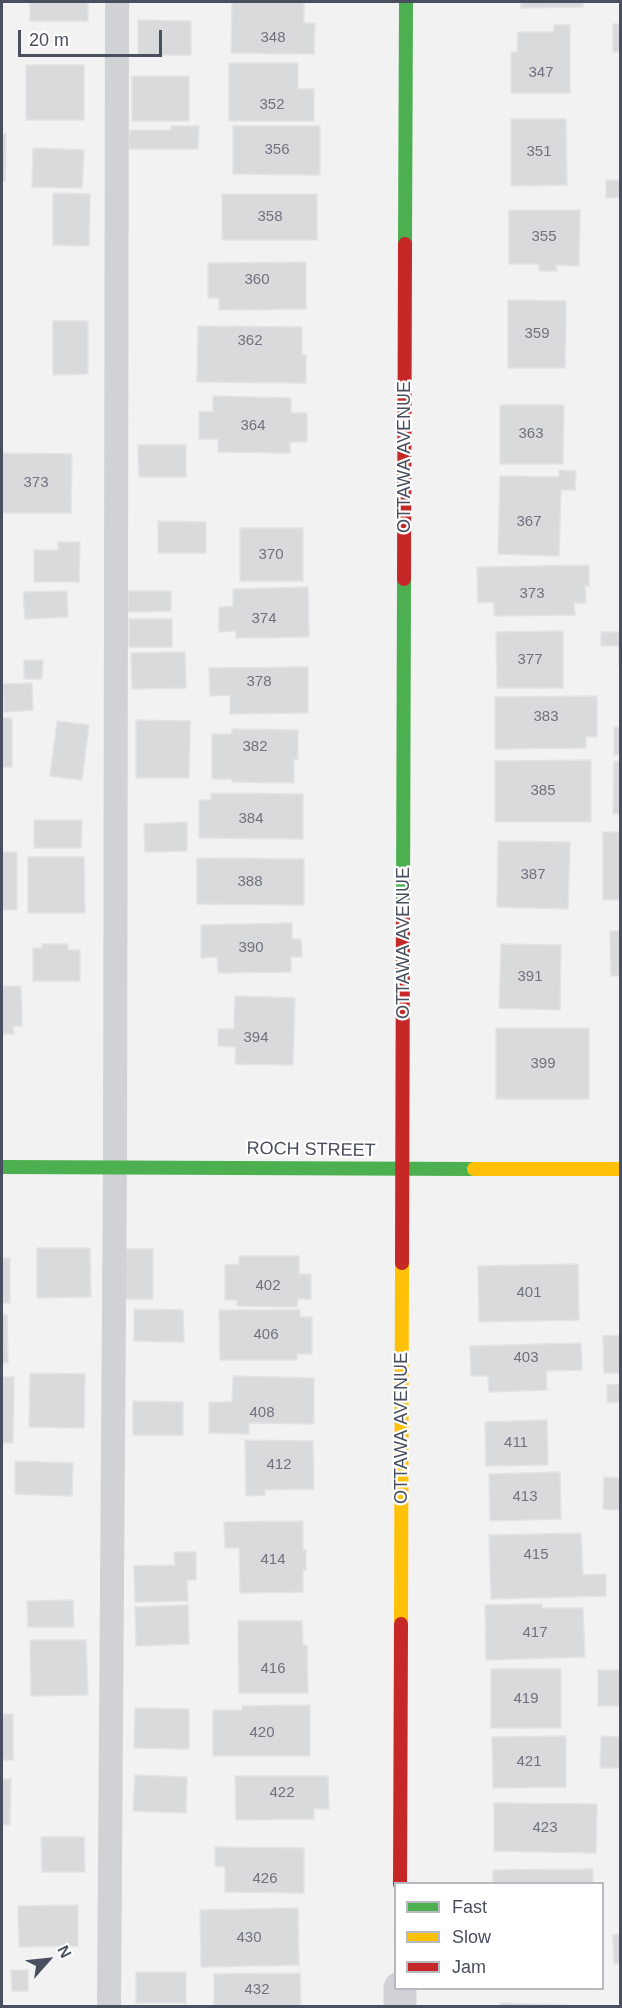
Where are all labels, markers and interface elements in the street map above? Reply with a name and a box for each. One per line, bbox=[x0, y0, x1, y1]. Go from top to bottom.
scale bar bbox=[21, 18, 165, 56]
house number: 348 bbox=[260, 29, 286, 47]
text: 20 m bbox=[29, 30, 69, 50]
house number: 347 bbox=[528, 64, 554, 82]
house number: 352 bbox=[259, 96, 285, 114]
house number: 356 bbox=[264, 141, 290, 159]
house number: 351 bbox=[526, 143, 552, 161]
house number: 358 bbox=[257, 208, 283, 226]
house number: 355 bbox=[531, 228, 557, 246]
house number: 360 bbox=[244, 271, 270, 289]
house number: 359 bbox=[524, 325, 550, 343]
house number: 362 bbox=[237, 332, 263, 350]
street label: OTTAWA AVENUE bbox=[394, 381, 416, 533]
house number: 364 bbox=[240, 417, 266, 435]
house number: 363 bbox=[518, 425, 544, 443]
house number: 373 bbox=[23, 474, 49, 492]
house number: 367 bbox=[516, 513, 542, 531]
house number: 370 bbox=[258, 546, 284, 564]
house number: 373 bbox=[519, 585, 545, 603]
house number: 374 bbox=[251, 610, 277, 628]
house number: 377 bbox=[517, 651, 543, 669]
house number: 378 bbox=[246, 673, 272, 691]
house number: 383 bbox=[533, 708, 559, 726]
house number: 382 bbox=[242, 738, 268, 756]
house number: 385 bbox=[530, 782, 556, 800]
house number: 384 bbox=[238, 810, 264, 828]
house number: 387 bbox=[520, 866, 546, 884]
street label: OTTAWA AVENUE bbox=[393, 867, 415, 1019]
house number: 388 bbox=[237, 873, 263, 891]
house number: 390 bbox=[238, 939, 264, 957]
house number: 391 bbox=[517, 968, 543, 986]
house number: 394 bbox=[243, 1029, 269, 1047]
house number: 399 bbox=[530, 1055, 556, 1073]
street label: ROCH STREET bbox=[246, 1138, 376, 1162]
house number: 402 bbox=[255, 1277, 281, 1295]
house number: 401 bbox=[516, 1284, 542, 1302]
house number: 406 bbox=[253, 1326, 279, 1344]
house number: 403 bbox=[513, 1349, 539, 1367]
street label: OTTAWA AVENUE bbox=[391, 1352, 413, 1504]
house number: 408 bbox=[249, 1404, 275, 1422]
house number: 411 bbox=[504, 1434, 528, 1452]
house number: 412 bbox=[266, 1456, 292, 1474]
house number: 413 bbox=[512, 1488, 538, 1506]
house number: 415 bbox=[523, 1546, 549, 1564]
house number: 414 bbox=[260, 1551, 286, 1569]
house number: 417 bbox=[522, 1624, 548, 1642]
house number: 416 bbox=[260, 1660, 286, 1678]
house number: 419 bbox=[513, 1690, 539, 1708]
house number: 420 bbox=[249, 1724, 275, 1742]
house number: 421 bbox=[516, 1753, 542, 1771]
house number: 422 bbox=[269, 1784, 295, 1802]
house number: 423 bbox=[532, 1819, 558, 1837]
house number: 426 bbox=[252, 1870, 278, 1888]
legend bbox=[394, 1882, 604, 1990]
text: Fast bbox=[452, 1897, 487, 1917]
text: Slow bbox=[452, 1927, 491, 1947]
house number: 430 bbox=[236, 1929, 262, 1947]
north arrow bbox=[18, 1930, 78, 1990]
text: N bbox=[54, 1943, 75, 1961]
text: Jam bbox=[452, 1957, 486, 1977]
house number: 432 bbox=[244, 1981, 270, 1999]

